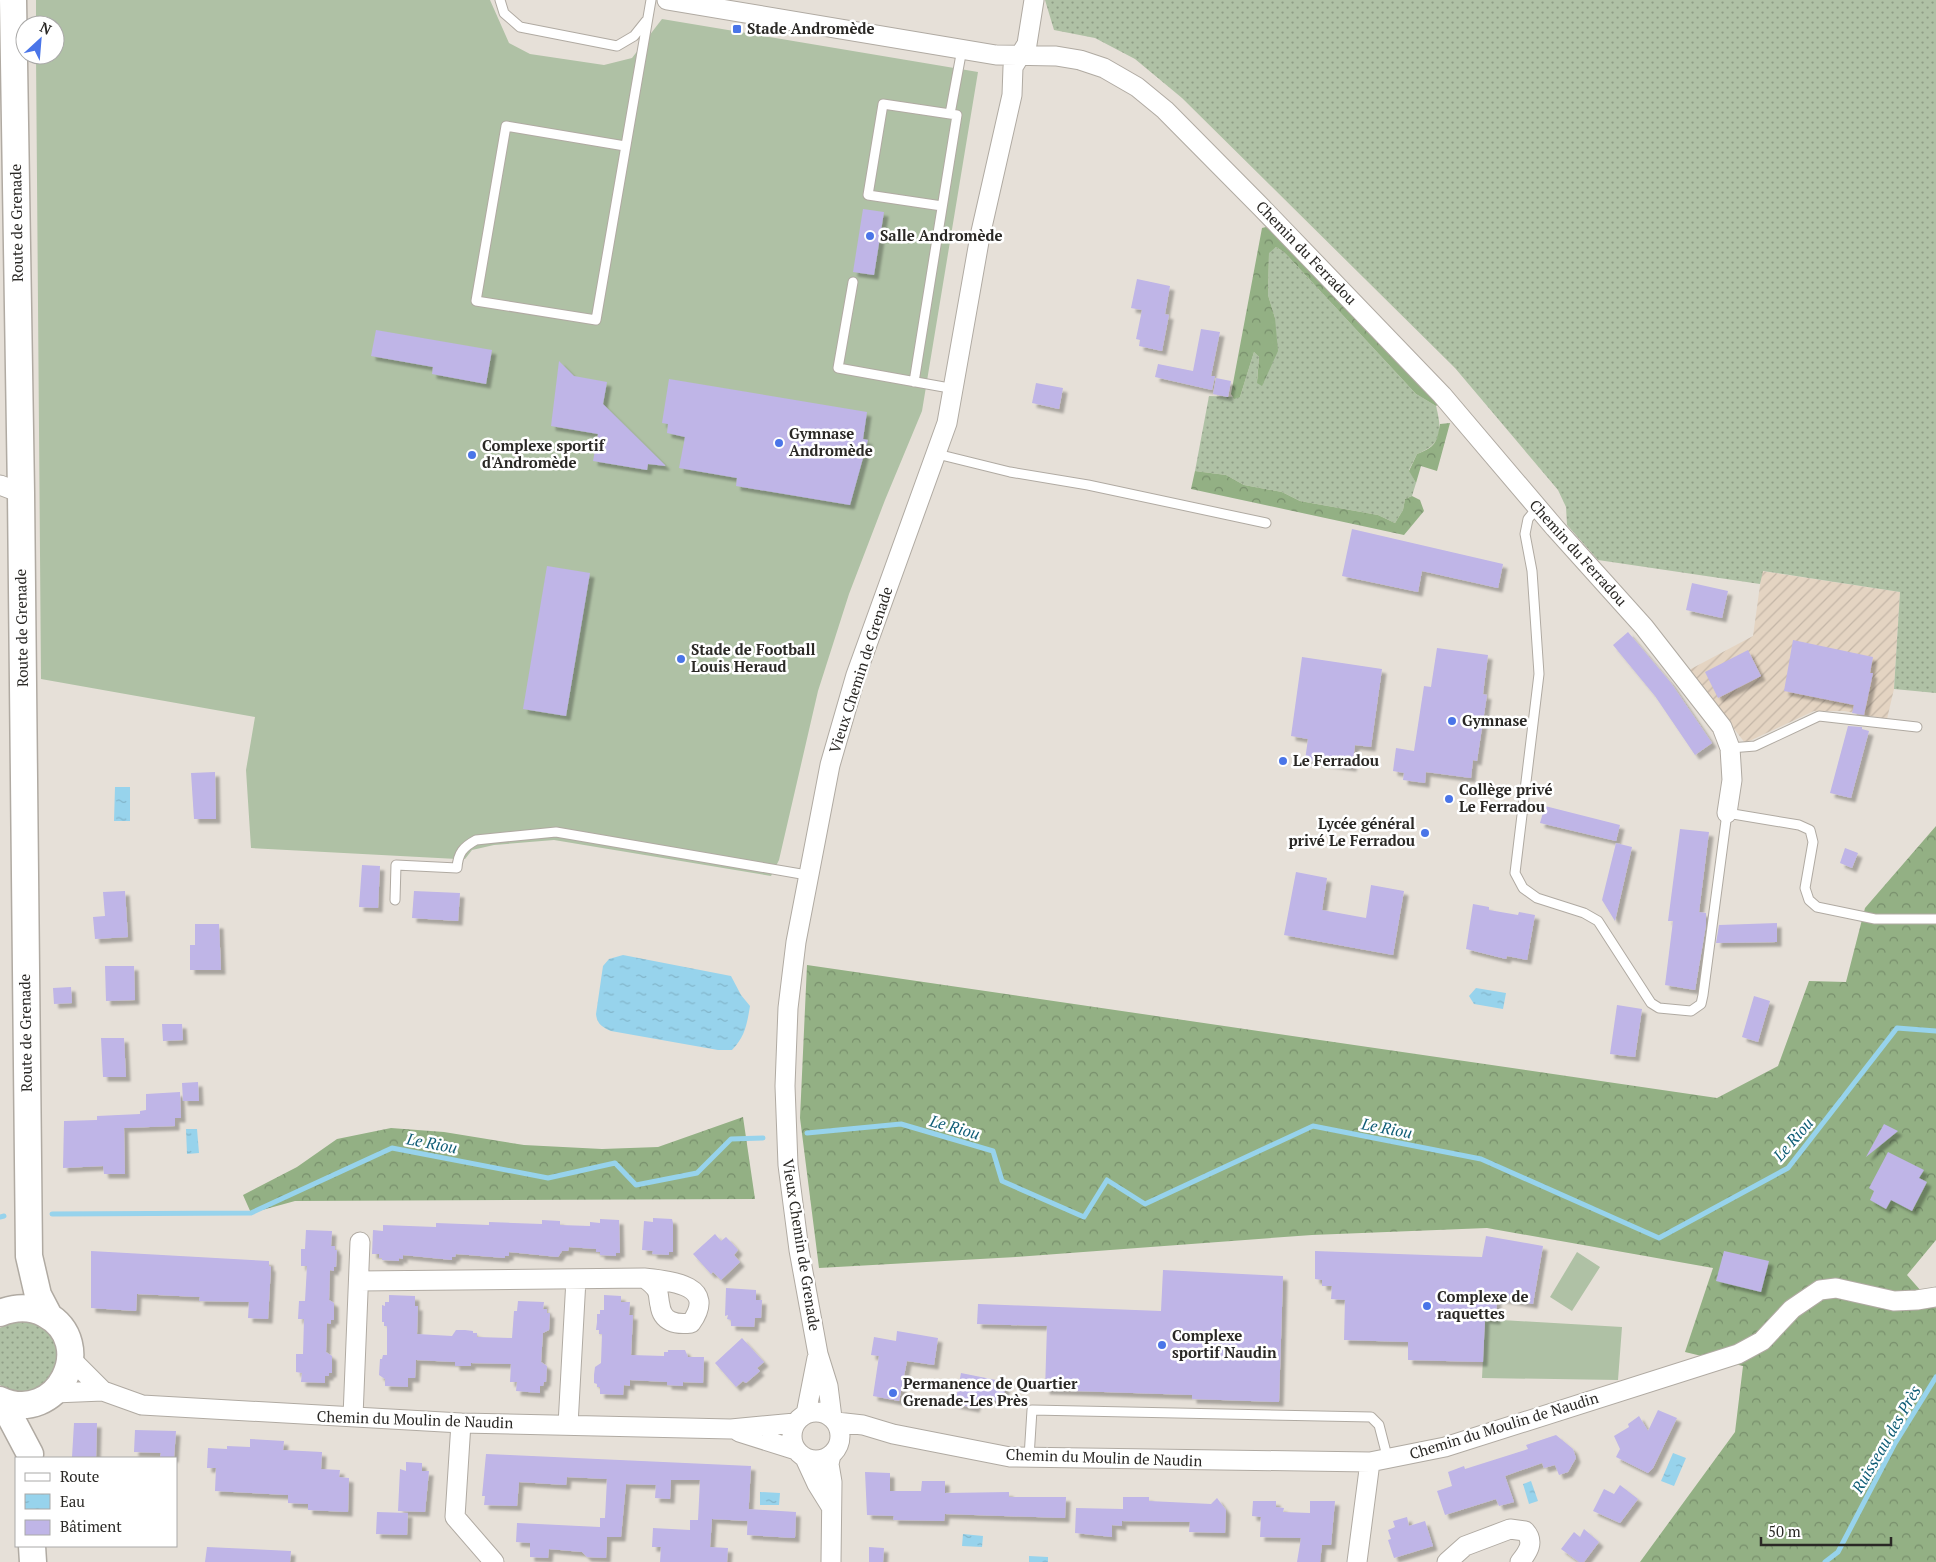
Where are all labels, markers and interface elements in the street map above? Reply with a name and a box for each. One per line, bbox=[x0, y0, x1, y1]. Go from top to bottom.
north arrow bbox=[15, 15, 65, 65]
text: N bbox=[37, 17, 55, 39]
place label: Stade Andromède bbox=[747, 18, 875, 38]
marker: Stade Andromède bbox=[731, 23, 743, 35]
street label: Route de Grenade bbox=[5, 164, 27, 282]
street label: Chemin du Ferradou bbox=[1252, 196, 1362, 309]
place label: Salle Andromède bbox=[880, 225, 1003, 245]
marker: Salle Andromède bbox=[864, 230, 876, 242]
place label: Gymnase Andromède bbox=[789, 423, 873, 460]
place label: Complexe sportif d'Andromède bbox=[482, 435, 606, 472]
marker: Gymnase Andromède bbox=[773, 437, 785, 449]
marker: Complexe sportif d'Andromède bbox=[466, 449, 478, 461]
street label: Chemin du Ferradou bbox=[1526, 495, 1632, 610]
street label: Route de Grenade bbox=[10, 569, 32, 687]
street label: Vieux Chemin de Grenade bbox=[824, 584, 896, 755]
place label: Stade de Football Louis Heraud bbox=[691, 639, 815, 676]
marker: Stade de Football Louis Heraud bbox=[675, 653, 687, 665]
place label: Gymnase bbox=[1462, 710, 1527, 730]
marker: Gymnase bbox=[1446, 715, 1458, 727]
place label: Le Ferradou bbox=[1293, 750, 1380, 770]
marker: Le Ferradou bbox=[1277, 755, 1289, 767]
place label: Collège privé Le Ferradou bbox=[1459, 779, 1552, 816]
marker: Collège privé Le Ferradou bbox=[1443, 793, 1455, 805]
place label: Lycée général privé Le Ferradou bbox=[1288, 813, 1416, 850]
marker: Lycée général privé Le Ferradou bbox=[1419, 827, 1431, 839]
street label: Route de Grenade bbox=[14, 974, 36, 1092]
water label: Le Riou bbox=[926, 1109, 983, 1145]
water label: Le Riou bbox=[1359, 1112, 1414, 1144]
water label: Le Riou bbox=[1767, 1113, 1818, 1166]
water label: Le Riou bbox=[404, 1127, 459, 1159]
street label: Vieux Chemin de Grenade bbox=[779, 1157, 825, 1332]
place label: Complexe de raquettes bbox=[1437, 1286, 1528, 1323]
marker: Complexe de raquettes bbox=[1421, 1300, 1433, 1312]
place label: Complexe sportif Naudin bbox=[1172, 1325, 1277, 1362]
marker: Complexe sportif Naudin bbox=[1156, 1339, 1168, 1351]
place label: Permanence de Quartier Grenade-Les Près bbox=[903, 1373, 1078, 1410]
water label: Ruisseau des Près bbox=[1846, 1381, 1926, 1498]
marker: Permanence de Quartier Grenade-Les Près bbox=[887, 1387, 899, 1399]
street label: Chemin du Moulin de Naudin bbox=[1407, 1387, 1601, 1463]
street label: Chemin du Moulin de Naudin bbox=[316, 1406, 514, 1432]
street label: Chemin du Moulin de Naudin bbox=[1005, 1444, 1203, 1470]
legend bbox=[15, 1457, 178, 1547]
text: Route bbox=[60, 1466, 99, 1486]
text: Eau bbox=[60, 1491, 85, 1511]
scale bar bbox=[1761, 1514, 1891, 1546]
text: Bâtiment bbox=[60, 1516, 122, 1536]
text: 50 m bbox=[1768, 1521, 1801, 1541]

